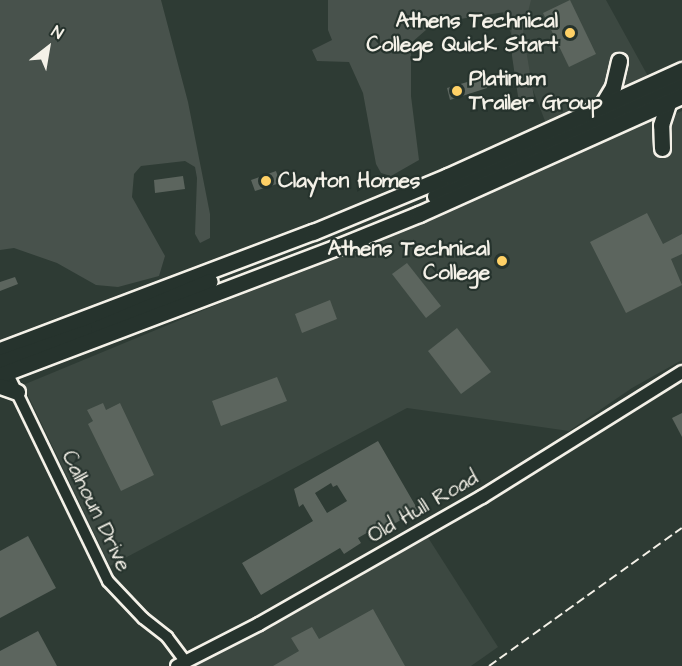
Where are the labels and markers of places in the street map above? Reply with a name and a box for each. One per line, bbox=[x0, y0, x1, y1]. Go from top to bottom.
place label: Athens Technical College Quick Start bbox=[367, 8, 558, 58]
marker: Athens Technical College Quick Start bbox=[563, 26, 577, 40]
place label: Platinum Trailer Group bbox=[469, 66, 602, 116]
marker: Platinum Trailer Group bbox=[450, 84, 464, 98]
place label: Clayton Homes bbox=[278, 168, 420, 194]
marker: Clayton Homes bbox=[259, 174, 273, 188]
place label: Athens Technical College bbox=[328, 236, 490, 286]
marker: Athens Technical College bbox=[495, 254, 509, 268]

